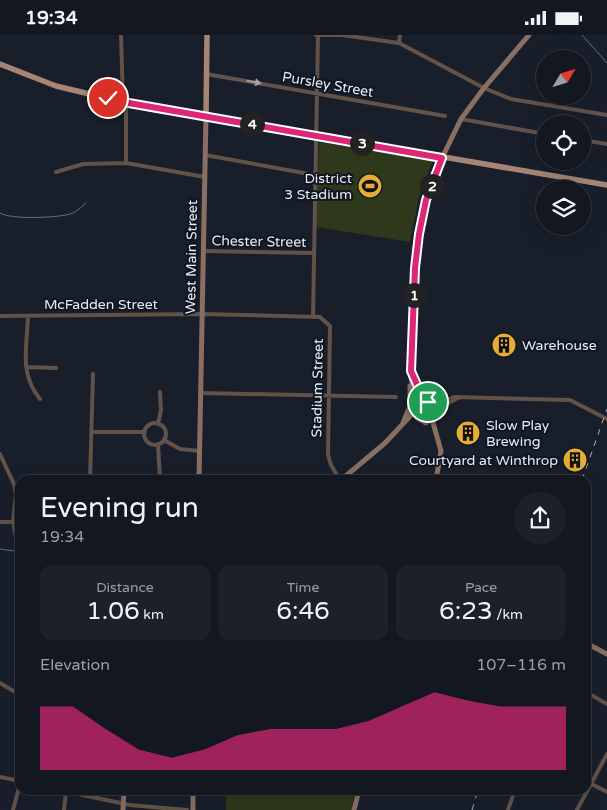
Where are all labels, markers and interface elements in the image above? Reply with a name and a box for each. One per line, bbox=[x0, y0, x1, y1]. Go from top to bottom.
text: 19:34 bbox=[25, 7, 78, 29]
north arrow bbox=[536, 50, 591, 105]
map controls bbox=[536, 50, 591, 235]
street label: Pursley Street bbox=[281, 68, 376, 101]
pin bbox=[87, 77, 129, 119]
one-way arrow bbox=[247, 79, 263, 87]
icon: check bbox=[94, 84, 122, 112]
pin: 4 bbox=[240, 111, 264, 137]
button: locate bbox=[536, 115, 591, 170]
text: 4 bbox=[248, 116, 257, 133]
pin: 3 bbox=[350, 131, 374, 155]
text: 3 bbox=[358, 135, 367, 152]
place label: District 3 Stadium bbox=[284, 170, 353, 203]
sports icon: District 3 Stadium bbox=[357, 173, 383, 199]
pin: 2 bbox=[420, 173, 444, 199]
text: 2 bbox=[428, 178, 437, 195]
button: layers bbox=[536, 180, 591, 235]
street label: West Main Street bbox=[182, 199, 201, 314]
street label: Chester Street bbox=[211, 232, 307, 251]
pin: 1 bbox=[402, 283, 426, 307]
text: 1 bbox=[410, 287, 419, 304]
street label: McFadden Street bbox=[44, 296, 159, 313]
building icon: Warehouse bbox=[491, 332, 517, 358]
place label: Warehouse bbox=[522, 337, 597, 354]
street label: Stadium Street bbox=[308, 338, 327, 438]
pin bbox=[407, 381, 449, 423]
icon: arrive bbox=[414, 388, 442, 416]
place label: Slow Play Brewing bbox=[486, 417, 550, 450]
building icon: Slow Play Brewing bbox=[455, 420, 481, 446]
building icon: Courtyard at Winthrop bbox=[562, 447, 588, 473]
place label: Courtyard at Winthrop bbox=[409, 452, 558, 469]
text: Evening run bbox=[40, 491, 199, 525]
button: share bbox=[514, 492, 566, 544]
text: 19:34 bbox=[40, 527, 84, 547]
text: Distance bbox=[96, 579, 154, 596]
text: Time bbox=[287, 579, 319, 596]
text: Pace bbox=[465, 579, 497, 596]
text: 1.06 bbox=[86, 596, 140, 626]
text: 6:46 bbox=[276, 596, 330, 626]
text: 6:23 bbox=[439, 596, 493, 626]
text: km bbox=[140, 606, 164, 623]
text: /km bbox=[493, 606, 523, 623]
text: Elevation bbox=[40, 655, 110, 675]
text: 107–116 m bbox=[476, 655, 566, 675]

